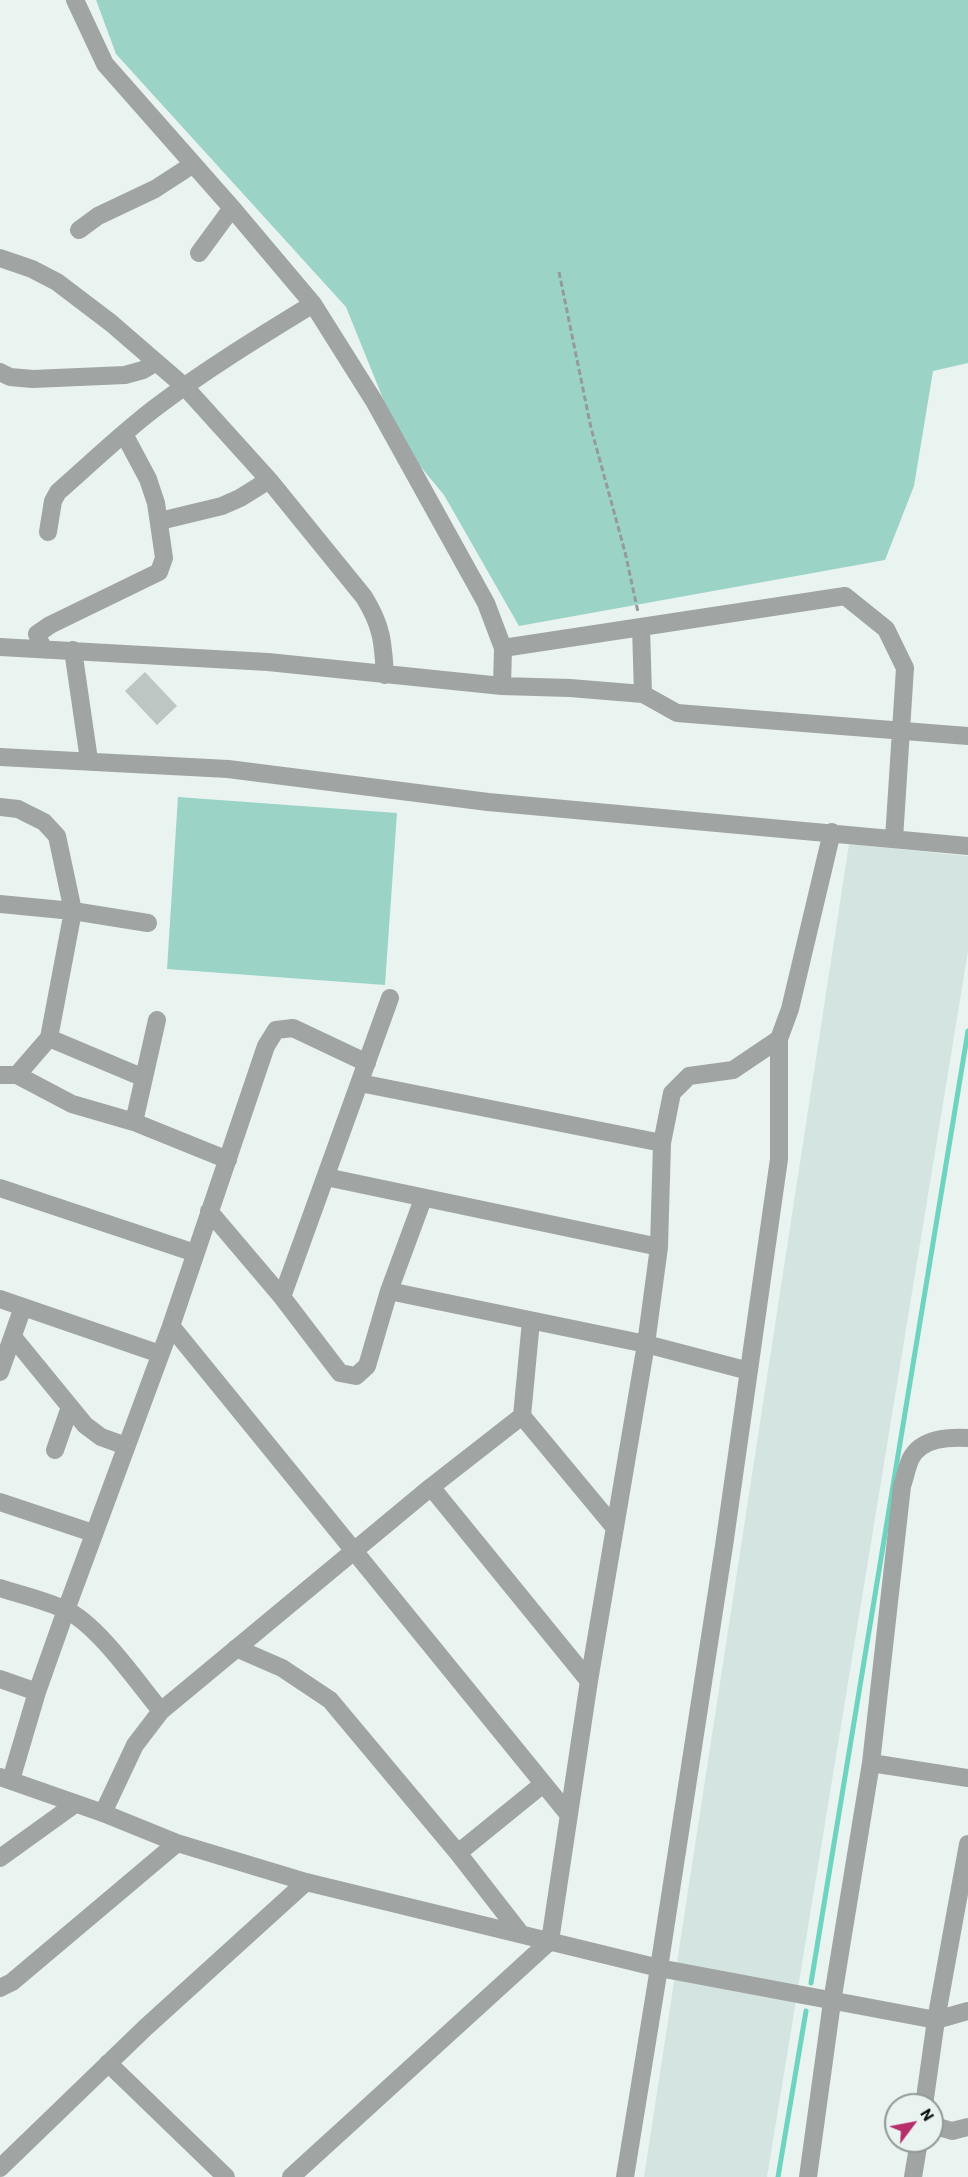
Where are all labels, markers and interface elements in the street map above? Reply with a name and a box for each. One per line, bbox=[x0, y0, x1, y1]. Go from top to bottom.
north arrow bbox=[884, 2093, 944, 2153]
text: N bbox=[917, 2105, 939, 2124]

